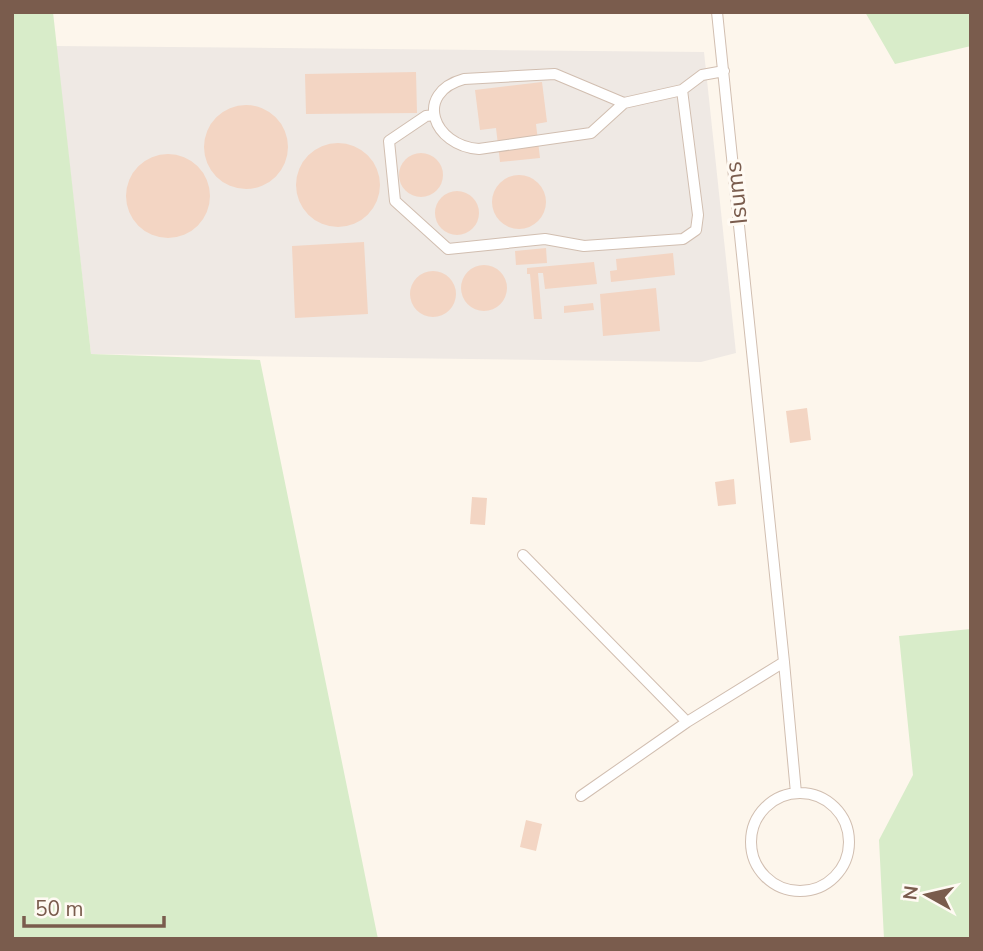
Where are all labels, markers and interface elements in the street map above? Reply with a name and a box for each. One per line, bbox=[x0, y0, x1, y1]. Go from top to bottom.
street label: Isums bbox=[717, 160, 755, 226]
north arrow bbox=[892, 860, 962, 930]
scale bar bbox=[24, 884, 164, 928]
text: N bbox=[897, 884, 925, 902]
text: 50 m bbox=[35, 895, 84, 923]

